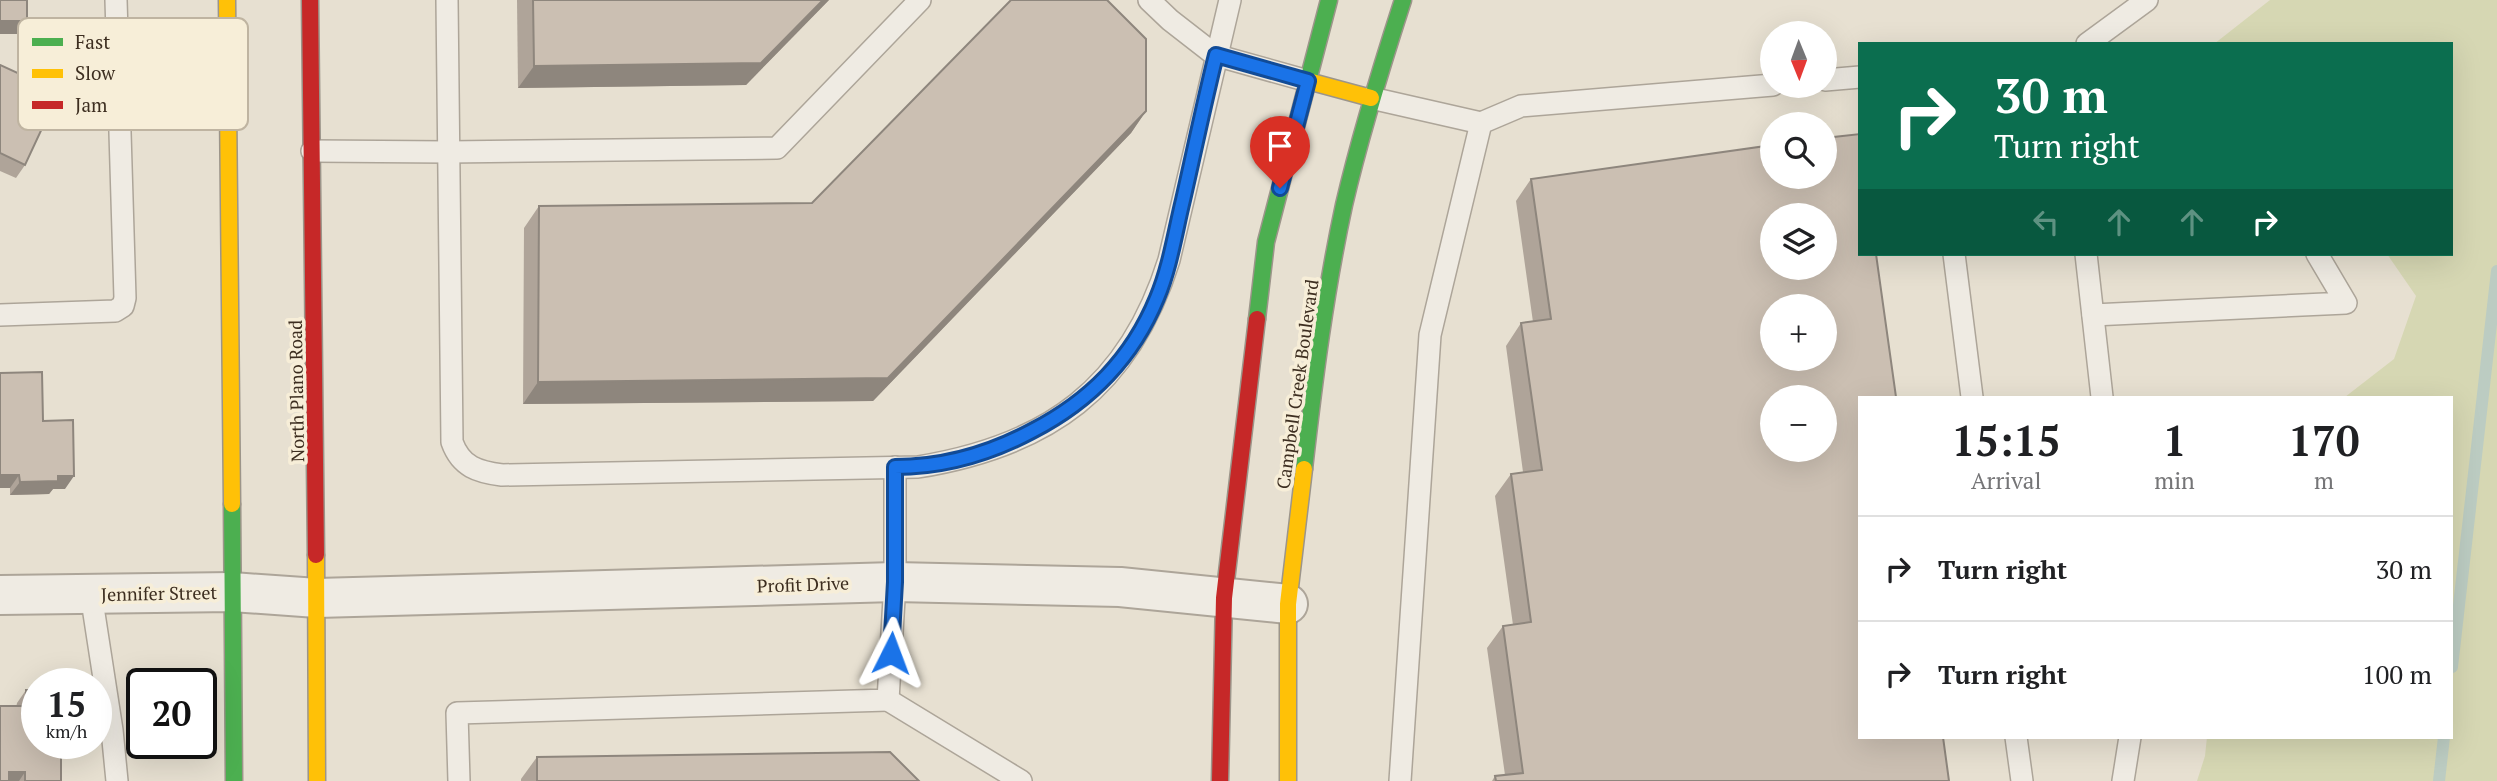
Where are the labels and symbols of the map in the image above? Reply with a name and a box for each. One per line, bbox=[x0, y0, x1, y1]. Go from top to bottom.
legend bbox=[18, 18, 248, 130]
north arrow bbox=[1760, 21, 1838, 98]
text: Fast bbox=[75, 29, 110, 54]
text: Slow bbox=[75, 60, 116, 85]
text: Jam bbox=[75, 92, 108, 117]
pin bbox=[1250, 116, 1310, 188]
street label: Campbell Creek Boulevard bbox=[1270, 278, 1324, 490]
street label: North Plano Road bbox=[283, 320, 309, 462]
street label: Profit Drive bbox=[756, 570, 850, 598]
street label: Jennifer Street bbox=[101, 580, 218, 606]
position arrow bbox=[854, 616, 928, 690]
speed limit sign: 20 bbox=[126, 668, 217, 759]

